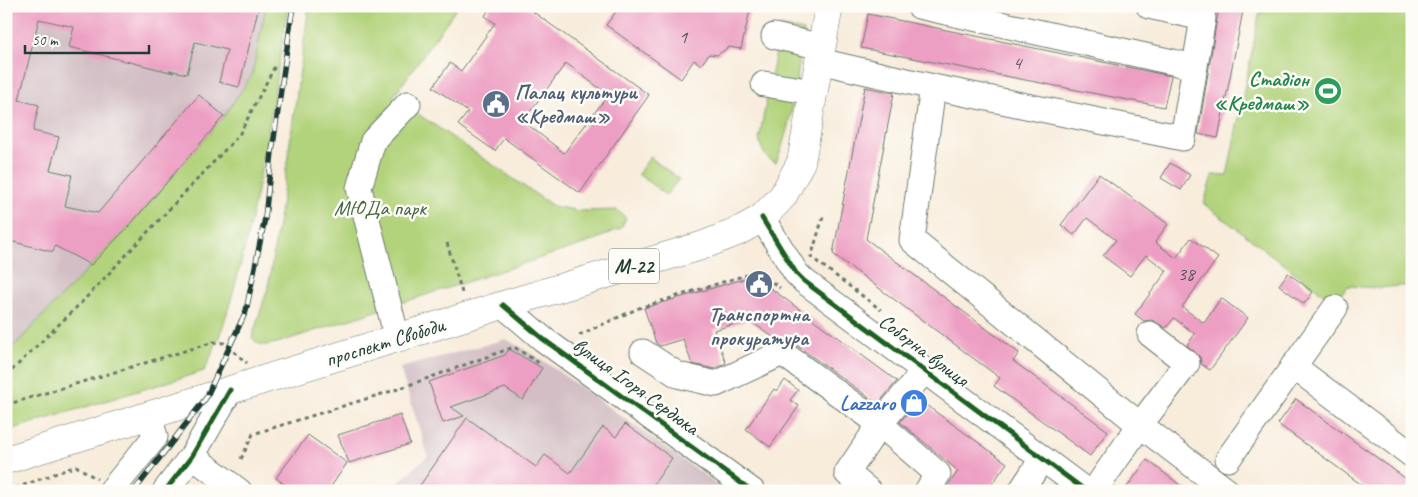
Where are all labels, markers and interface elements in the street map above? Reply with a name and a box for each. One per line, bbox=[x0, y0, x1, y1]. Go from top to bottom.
scale bar bbox=[25, 22, 149, 54]
house number: 1 bbox=[679, 25, 689, 49]
text: 50 m bbox=[32, 31, 59, 50]
house number: 4 bbox=[1013, 51, 1024, 75]
place label: Стадіон «Кредмаш» bbox=[1214, 66, 1311, 116]
sports icon: Стадіон «Кредмаш» bbox=[1313, 76, 1343, 106]
place label: Палац культури «Кредмаш» bbox=[515, 79, 639, 129]
public building icon: Палац культури «Кредмаш» bbox=[481, 89, 511, 119]
park label: МЮДа парк bbox=[334, 195, 427, 221]
road number: М-22 bbox=[609, 248, 659, 284]
house number: 38 bbox=[1177, 262, 1197, 286]
public building icon: Транспортна прокуратура bbox=[744, 269, 774, 299]
place label: Транспортна прокуратура bbox=[709, 301, 811, 352]
street label: Соборна вулиця bbox=[874, 308, 975, 393]
street label: проспект Свободи bbox=[322, 311, 450, 373]
street label: вулиця Ігоря Сердюка bbox=[568, 332, 705, 441]
shop icon: Lazzaro bbox=[899, 388, 929, 418]
place label: Lazzaro bbox=[840, 390, 896, 416]

